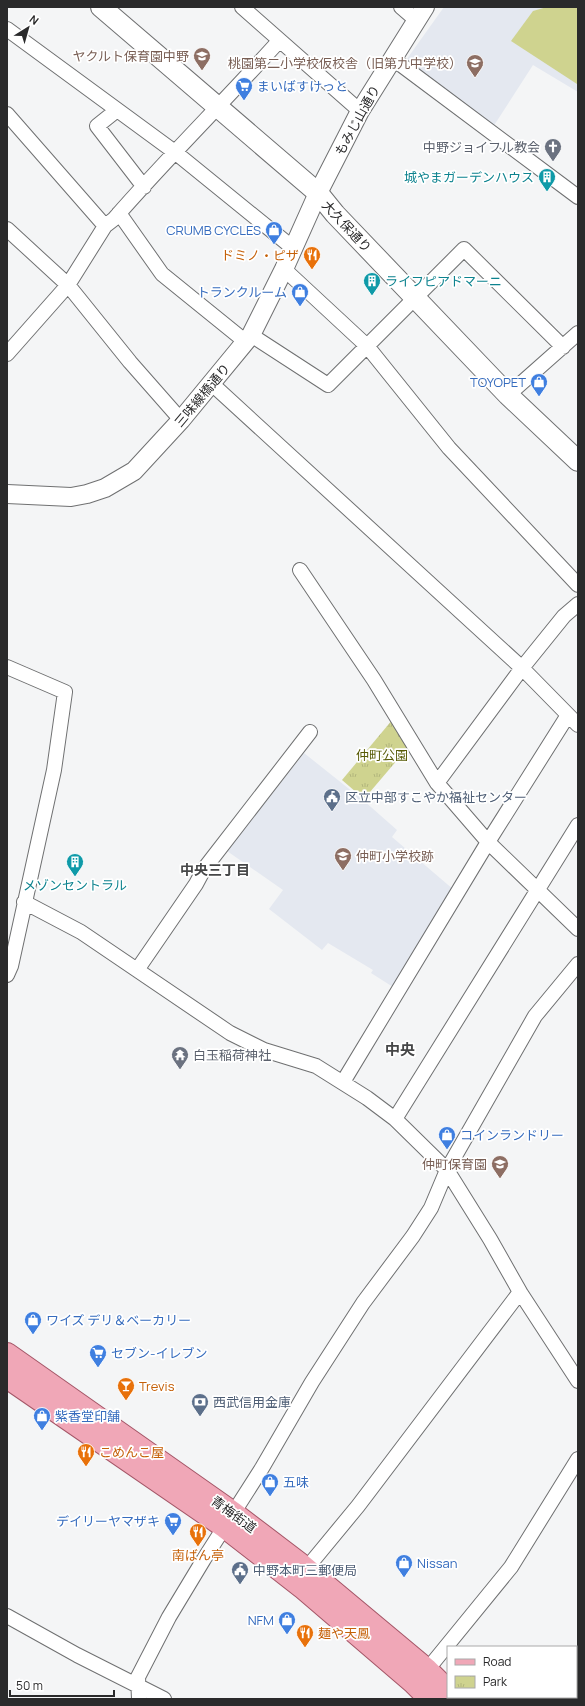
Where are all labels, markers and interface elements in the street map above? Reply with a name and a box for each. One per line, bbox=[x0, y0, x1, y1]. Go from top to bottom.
north arrow bbox=[8, 8, 48, 48]
text: N bbox=[27, 11, 42, 28]
school or university icon: ヤクルト保育園中野 bbox=[192, 46, 212, 71]
place label: ヤクルト保育園中野 bbox=[72, 47, 189, 65]
school or university icon: 桃園第二小学校仮校舎（旧第九中学校） bbox=[465, 53, 485, 78]
place label: 桃園第二小学校仮校舎（旧第九中学校） bbox=[228, 54, 462, 72]
supermarket icon: まいばすけっと bbox=[234, 76, 254, 101]
place label: まいばすけっと bbox=[257, 77, 348, 95]
street label: もみじ山通り bbox=[330, 82, 384, 158]
church icon: 中野ジョイフル教会 bbox=[543, 137, 563, 162]
place label: 中野ジョイフル教会 bbox=[423, 138, 540, 156]
building icon: 城やまガーデンハウス bbox=[537, 167, 557, 192]
place label: 城やまガーデンハウス bbox=[404, 168, 534, 186]
street label: 大久保通り bbox=[318, 196, 376, 256]
shop icon: CRUMB CYCLES bbox=[264, 220, 284, 245]
place label: CRUMB CYCLES bbox=[166, 221, 261, 239]
restaurant icon: ドミノ・ピザ bbox=[302, 245, 322, 270]
place label: ドミノ・ピザ bbox=[221, 246, 299, 264]
building icon: ライフピアドマーニ bbox=[362, 271, 382, 296]
place label: ライフピアドマーニ bbox=[385, 272, 502, 290]
shop icon: トランクルーム bbox=[290, 282, 310, 307]
place label: トランクルーム bbox=[197, 283, 287, 301]
street label: 三味線橋通り bbox=[170, 359, 234, 431]
shop icon: TOYOPET bbox=[529, 372, 549, 397]
place label: TOYOPET bbox=[470, 373, 526, 391]
park label: 仲町公園 bbox=[356, 746, 408, 764]
public building icon: 区立中部すこやか福祉センター bbox=[322, 787, 342, 812]
place label: 区立中部すこやか福祉センター bbox=[345, 788, 527, 806]
school or university icon: 仲町小学校跡 bbox=[333, 846, 353, 871]
place label: 仲町小学校跡 bbox=[356, 847, 434, 865]
building icon: メゾンセントラル bbox=[65, 852, 85, 877]
district label: 中央三丁目 bbox=[180, 860, 250, 879]
place label: メゾンセントラル bbox=[23, 876, 127, 894]
district label: 中央 bbox=[385, 1039, 415, 1060]
temple icon: 白玉稲荷神社 bbox=[170, 1045, 190, 1070]
place label: 白玉稲荷神社 bbox=[193, 1046, 271, 1064]
shop icon: コインランドリー bbox=[437, 1125, 457, 1150]
place label: コインランドリー bbox=[460, 1126, 564, 1144]
school or university icon: 仲町保育園 bbox=[490, 1154, 510, 1179]
place label: 仲町保育園 bbox=[422, 1155, 487, 1173]
shop icon: ワイズ デリ＆ベーカリー bbox=[23, 1310, 43, 1335]
place label: ワイズ デリ＆ベーカリー bbox=[46, 1311, 191, 1329]
supermarket icon: セブン-イレブン bbox=[88, 1343, 108, 1368]
place label: セブン-イレブン bbox=[111, 1344, 207, 1362]
bar icon: Trevis bbox=[116, 1376, 136, 1401]
place label: Trevis bbox=[139, 1377, 175, 1395]
bank icon: 西武信用金庫 bbox=[190, 1392, 210, 1417]
place label: 西武信用金庫 bbox=[213, 1393, 291, 1411]
shop icon: 紫香堂印舗 bbox=[32, 1406, 52, 1431]
place label: 紫香堂印舗 bbox=[55, 1407, 120, 1425]
restaurant icon: こめんこ屋 bbox=[76, 1442, 96, 1467]
place label: こめんこ屋 bbox=[99, 1443, 164, 1461]
shop icon: 五味 bbox=[260, 1472, 280, 1497]
place label: 五味 bbox=[283, 1473, 309, 1491]
street label: 青梅街道 bbox=[208, 1491, 260, 1537]
supermarket icon: デイリーヤマザキ bbox=[163, 1511, 183, 1536]
place label: デイリーヤマザキ bbox=[56, 1512, 160, 1530]
restaurant icon: 南ばん亭 bbox=[188, 1522, 208, 1547]
place label: 南ばん亭 bbox=[172, 1546, 224, 1564]
shop icon: Nissan bbox=[394, 1553, 414, 1578]
place label: Nissan bbox=[417, 1554, 458, 1572]
public building icon: 中野本町三郵便局 bbox=[230, 1560, 250, 1585]
place label: 中野本町三郵便局 bbox=[253, 1561, 357, 1579]
shop icon: NFM bbox=[277, 1610, 297, 1635]
place label: NFM bbox=[248, 1611, 274, 1629]
restaurant icon: 麺や天鳳 bbox=[295, 1623, 315, 1648]
place label: 麺や天鳳 bbox=[318, 1624, 370, 1642]
legend bbox=[447, 1646, 577, 1698]
text: Road bbox=[483, 1653, 511, 1670]
scale bar bbox=[10, 1672, 114, 1698]
text: Park bbox=[483, 1673, 508, 1690]
text: 50 m bbox=[16, 1677, 43, 1694]

